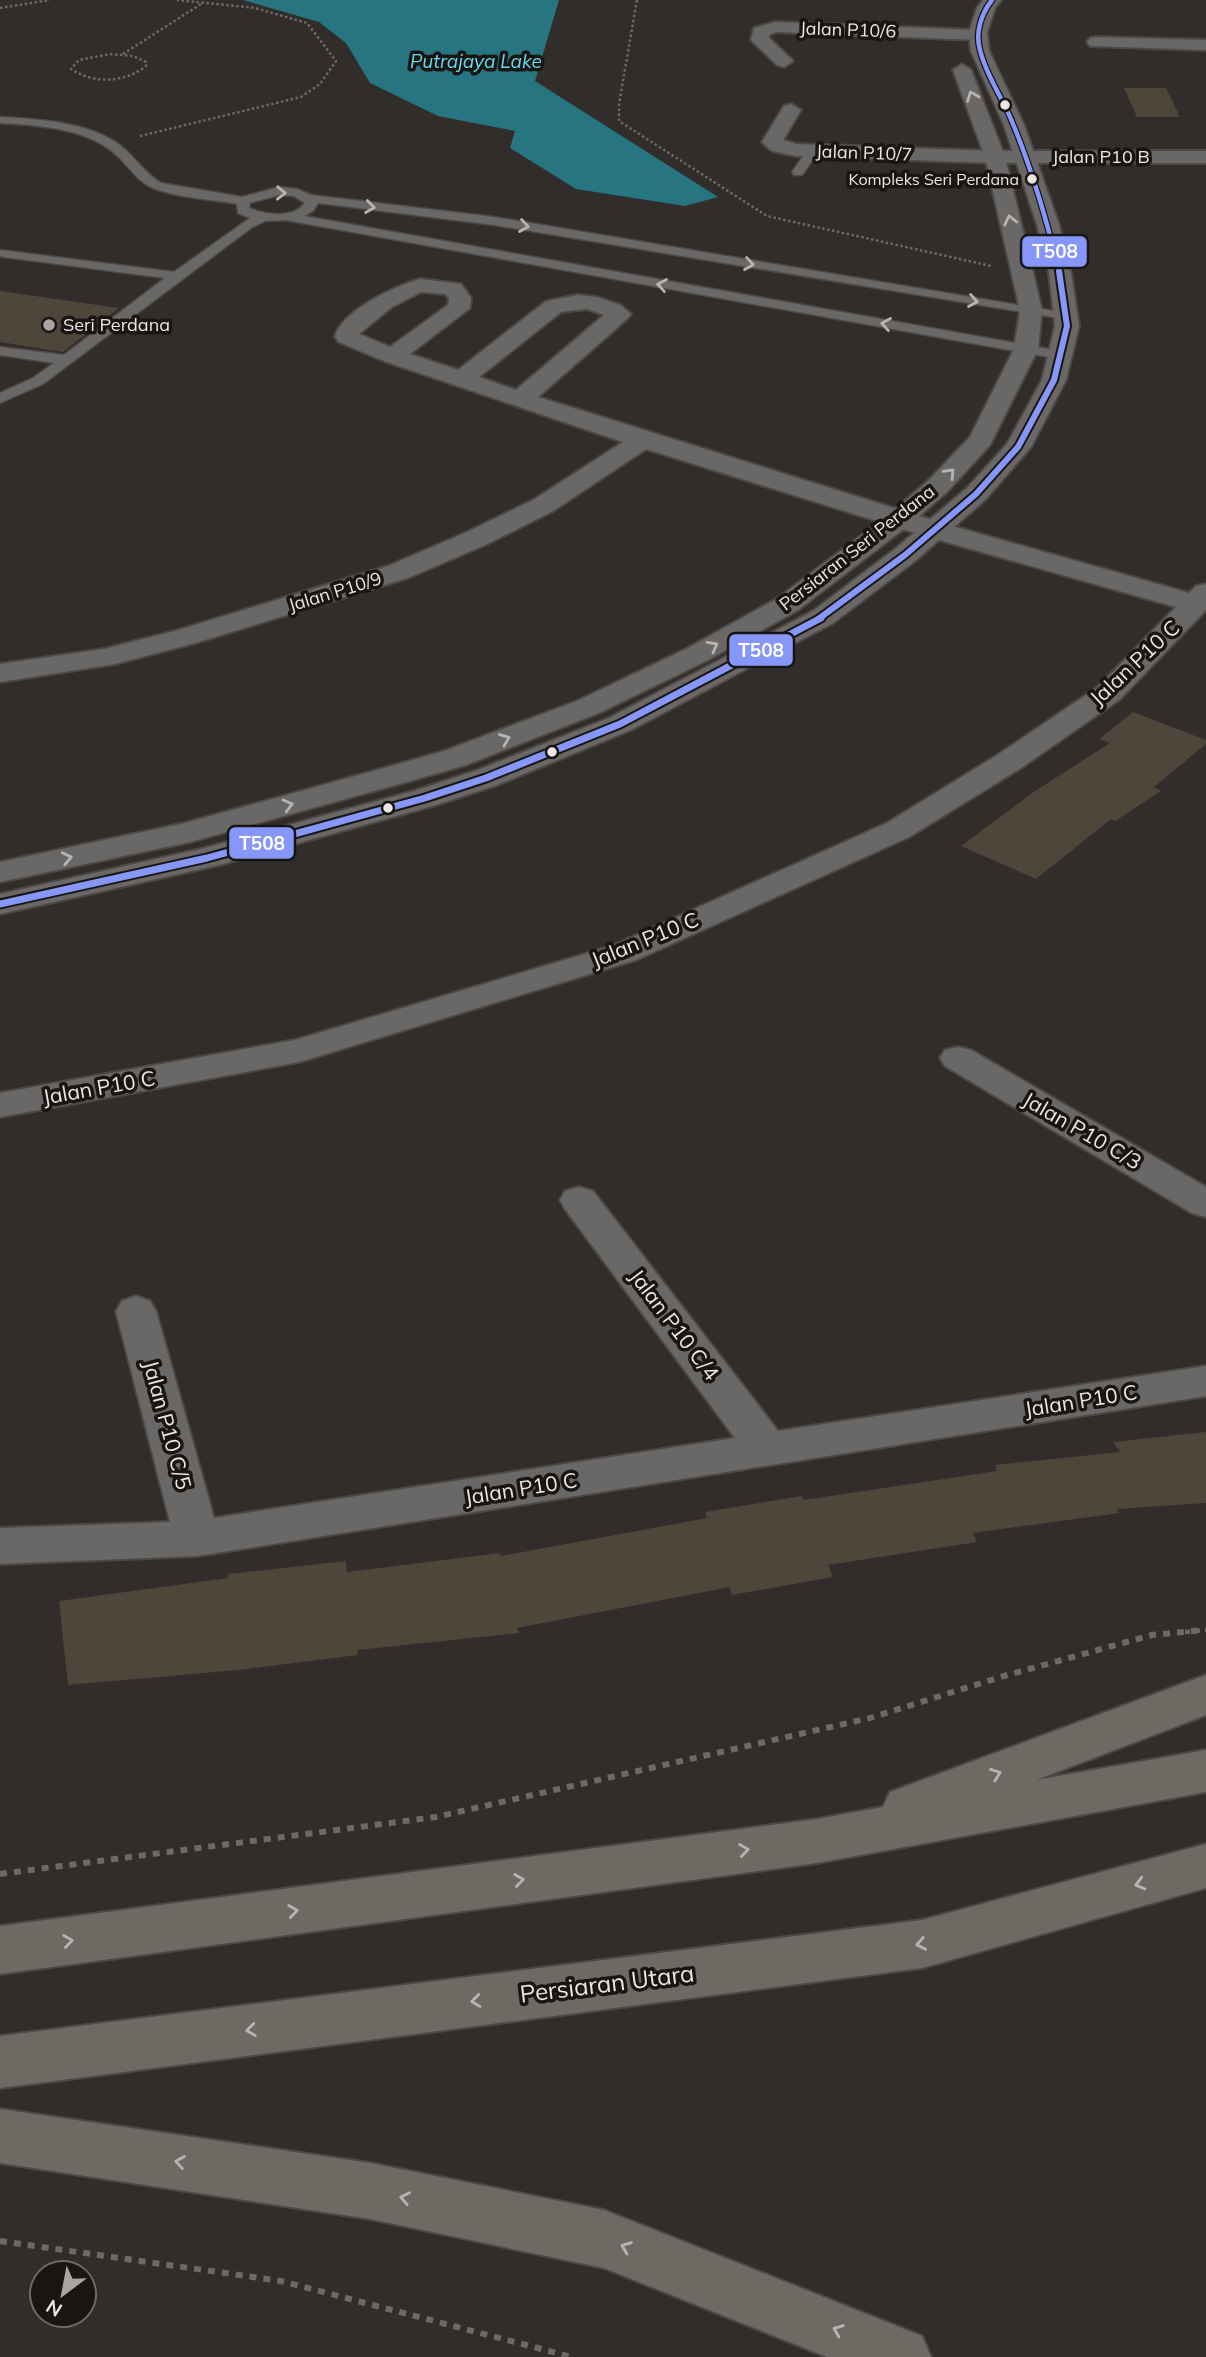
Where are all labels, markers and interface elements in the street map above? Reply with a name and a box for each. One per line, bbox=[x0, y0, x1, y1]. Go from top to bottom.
street label: Jalan P10/6 bbox=[799, 16, 897, 43]
water label: Putrajaya Lake bbox=[410, 49, 542, 73]
one-way arrow bbox=[966, 91, 980, 103]
unlabelled marker bbox=[998, 98, 1012, 112]
street label: Jalan P10/7 bbox=[815, 139, 913, 166]
street label: Jalan P10 B bbox=[1052, 145, 1150, 168]
place label: Kompleks Seri Perdana bbox=[848, 169, 1019, 189]
marker: Kompleks Seri Perdana bbox=[1025, 172, 1039, 186]
one-way arrow bbox=[276, 185, 287, 201]
one-way arrow bbox=[364, 199, 376, 214]
one-way arrow bbox=[1004, 214, 1018, 226]
one-way arrow bbox=[518, 218, 530, 233]
line badge: T508 bbox=[1021, 235, 1088, 268]
text: T508 bbox=[1032, 239, 1078, 263]
one-way arrow bbox=[743, 256, 755, 271]
one-way arrow bbox=[656, 278, 668, 293]
one-way arrow bbox=[967, 293, 979, 308]
place label: Seri Perdana bbox=[63, 313, 170, 336]
marker: Seri Perdana bbox=[41, 317, 57, 333]
one-way arrow bbox=[880, 317, 892, 332]
one-way arrow bbox=[942, 468, 955, 481]
street label: Persiaran Seri Perdana bbox=[774, 480, 939, 615]
street label: Jalan P10/9 bbox=[285, 566, 384, 617]
street label: Jalan P10 C bbox=[1084, 614, 1185, 711]
line badge: T508 bbox=[728, 633, 794, 667]
text: T508 bbox=[738, 638, 784, 662]
one-way arrow bbox=[706, 641, 718, 654]
one-way arrow bbox=[499, 733, 511, 747]
unlabelled marker bbox=[545, 745, 559, 759]
one-way arrow bbox=[282, 799, 294, 813]
unlabelled marker bbox=[381, 801, 395, 815]
line badge: T508 bbox=[228, 826, 295, 860]
text: T508 bbox=[239, 831, 285, 855]
one-way arrow bbox=[61, 852, 73, 867]
street label: Jalan P10 C bbox=[587, 906, 702, 972]
street label: Jalan P10 C bbox=[41, 1064, 157, 1110]
street label: Jalan P10 C/3 bbox=[1019, 1086, 1146, 1175]
street label: Jalan P10 C/4 bbox=[625, 1264, 725, 1385]
street label: Jalan P10 C/5 bbox=[138, 1357, 198, 1492]
street label: Jalan P10 C bbox=[1023, 1378, 1139, 1422]
street label: Jalan P10 C bbox=[463, 1466, 579, 1510]
one-way arrow bbox=[989, 1768, 1001, 1782]
one-way arrow bbox=[738, 1843, 750, 1858]
one-way arrow bbox=[513, 1873, 525, 1888]
one-way arrow bbox=[1134, 1876, 1146, 1891]
one-way arrow bbox=[287, 1903, 299, 1918]
one-way arrow bbox=[62, 1933, 74, 1948]
one-way arrow bbox=[915, 1935, 927, 1950]
street label: Persiaran Utara bbox=[518, 1957, 696, 2009]
one-way arrow bbox=[471, 1994, 482, 2009]
one-way arrow bbox=[245, 2022, 257, 2037]
one-way arrow bbox=[174, 2154, 186, 2169]
one-way arrow bbox=[399, 2191, 411, 2206]
one-way arrow bbox=[621, 2242, 633, 2256]
north arrow bbox=[28, 2259, 98, 2329]
text: N bbox=[42, 2294, 66, 2322]
one-way arrow bbox=[833, 2325, 845, 2339]

